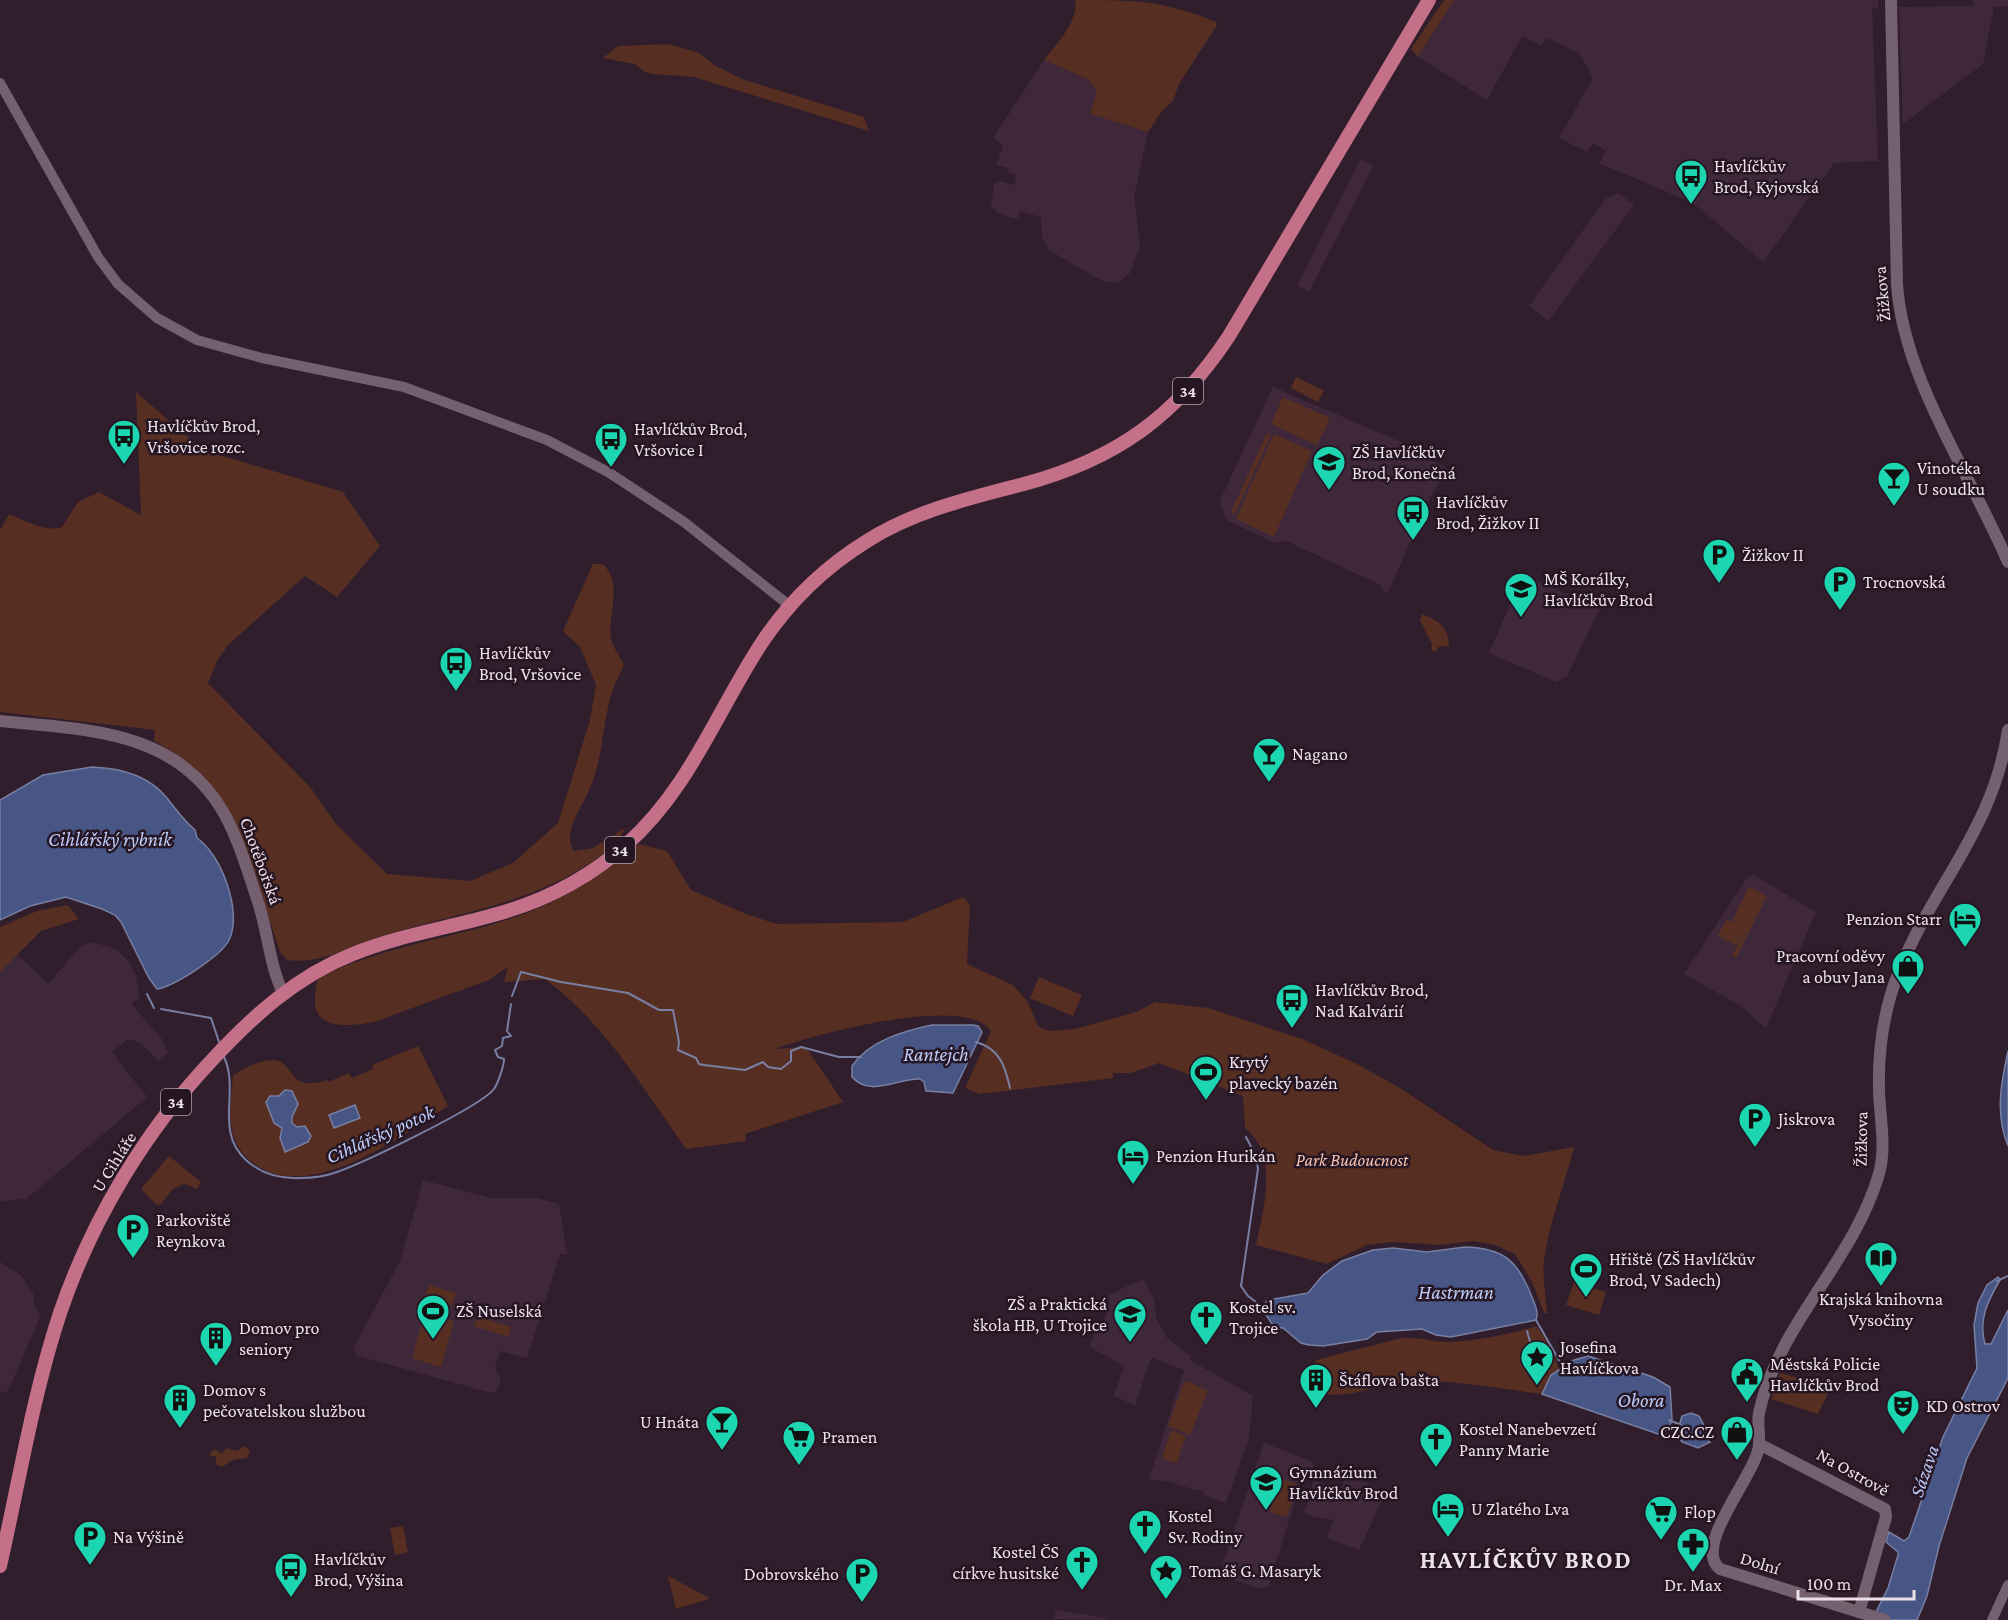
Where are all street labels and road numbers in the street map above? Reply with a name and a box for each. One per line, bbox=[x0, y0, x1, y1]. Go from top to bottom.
street label: Žižkova bbox=[1870, 265, 1894, 323]
road number: 34 bbox=[1173, 378, 1203, 404]
street label: Chotěbořská bbox=[236, 815, 286, 907]
road number: 34 bbox=[605, 837, 635, 863]
road number: 34 bbox=[161, 1089, 191, 1115]
street label: Žižkova bbox=[1851, 1111, 1871, 1167]
street label: U Cihláře bbox=[88, 1128, 140, 1196]
street label: Na Ostrově bbox=[1813, 1444, 1893, 1500]
street label: Dolní bbox=[1738, 1548, 1783, 1579]

